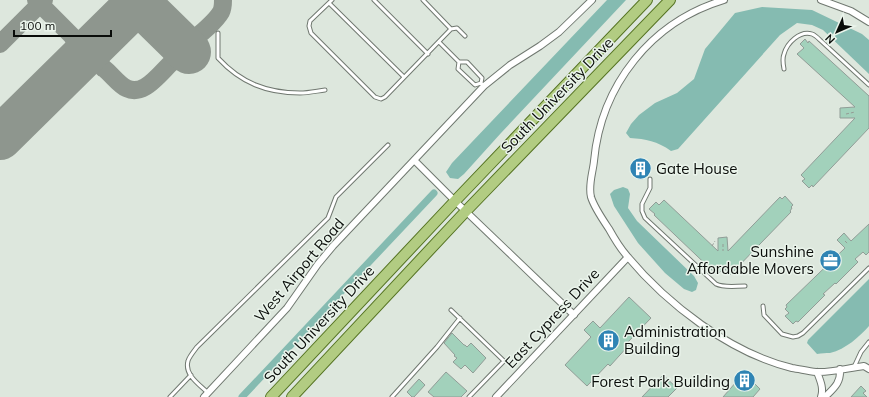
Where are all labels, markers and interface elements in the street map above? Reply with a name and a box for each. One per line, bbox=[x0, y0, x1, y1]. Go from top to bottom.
scale bar bbox=[14, 12, 111, 38]
north arrow bbox=[817, 12, 857, 52]
text: 100 m bbox=[20, 18, 55, 33]
text: N bbox=[822, 31, 838, 47]
street label: South University Drive bbox=[497, 33, 617, 157]
building icon: Gate House bbox=[627, 155, 653, 181]
place label: Gate House bbox=[656, 159, 738, 178]
street label: West Airport Road bbox=[250, 214, 348, 326]
place label: Sunshine Affordable Movers bbox=[687, 242, 814, 278]
office icon: Sunshine Affordable Movers bbox=[817, 247, 843, 273]
street label: South University Drive bbox=[260, 261, 378, 387]
street label: East Cypress Drive bbox=[501, 264, 603, 372]
place label: Administration Building bbox=[624, 322, 726, 358]
building icon: Administration Building bbox=[596, 327, 622, 353]
building icon: Forest Park Building bbox=[732, 368, 758, 394]
place label: Forest Park Building bbox=[591, 372, 730, 391]

